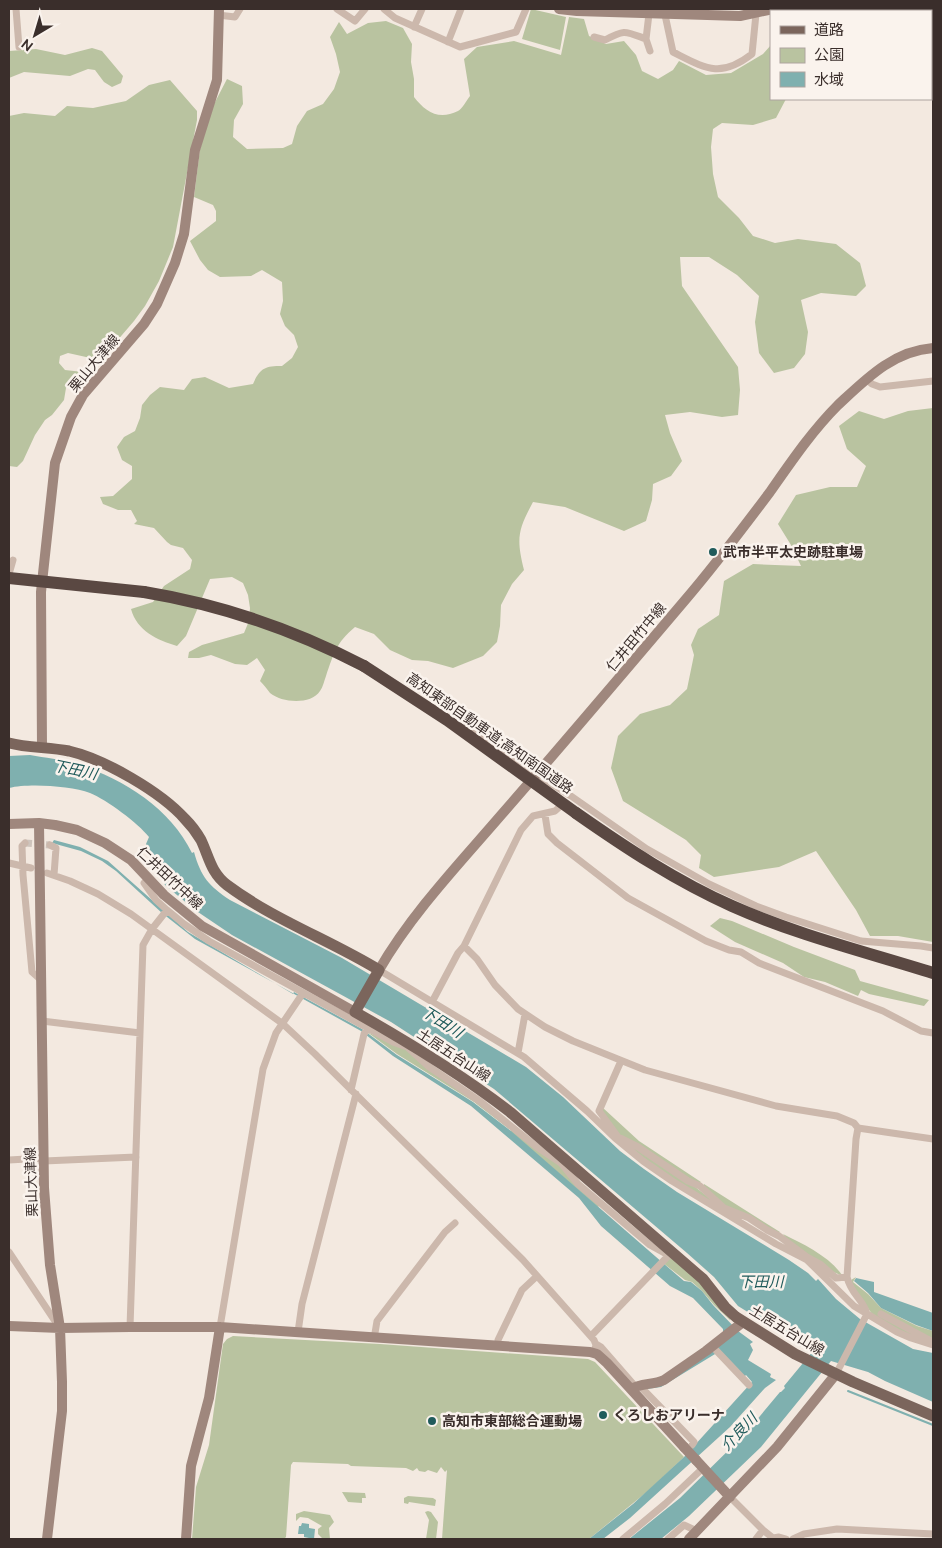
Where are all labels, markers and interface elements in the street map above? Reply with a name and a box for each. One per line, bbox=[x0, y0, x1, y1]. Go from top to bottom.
north arrow bbox=[10, 10, 60, 60]
legend bbox=[770, 10, 932, 100]
text: 道路 bbox=[814, 21, 844, 38]
text: N bbox=[18, 36, 36, 55]
text: 公園 bbox=[814, 46, 844, 63]
text: 水域 bbox=[814, 71, 844, 88]
street label: 栗山大津線 bbox=[65, 331, 123, 395]
place label: 武市半平太史跡駐車場 bbox=[723, 544, 863, 560]
marker: 武市半平太史跡駐車場 bbox=[707, 546, 719, 558]
street label: 仁井田竹中線 bbox=[603, 600, 669, 674]
street label: 高知東部自動車道;高知南国道路 bbox=[404, 669, 576, 797]
water label: 下田川 bbox=[51, 757, 101, 783]
street label: 仁井田竹中線 bbox=[134, 844, 206, 912]
water label: 下田川 bbox=[419, 1002, 468, 1042]
street label: 土居五台山線 bbox=[414, 1025, 494, 1085]
street label: 栗山大津線 bbox=[22, 1147, 40, 1217]
water label: 下田川 bbox=[738, 1273, 785, 1290]
street label: 土居五台山線 bbox=[747, 1302, 827, 1358]
place label: くろしおアリーナ bbox=[613, 1407, 725, 1423]
water label: 介良川 bbox=[717, 1408, 762, 1454]
marker: くろしおアリーナ bbox=[597, 1409, 609, 1421]
place label: 高知市東部総合運動場 bbox=[442, 1413, 582, 1429]
marker: 高知市東部総合運動場 bbox=[426, 1415, 438, 1427]

